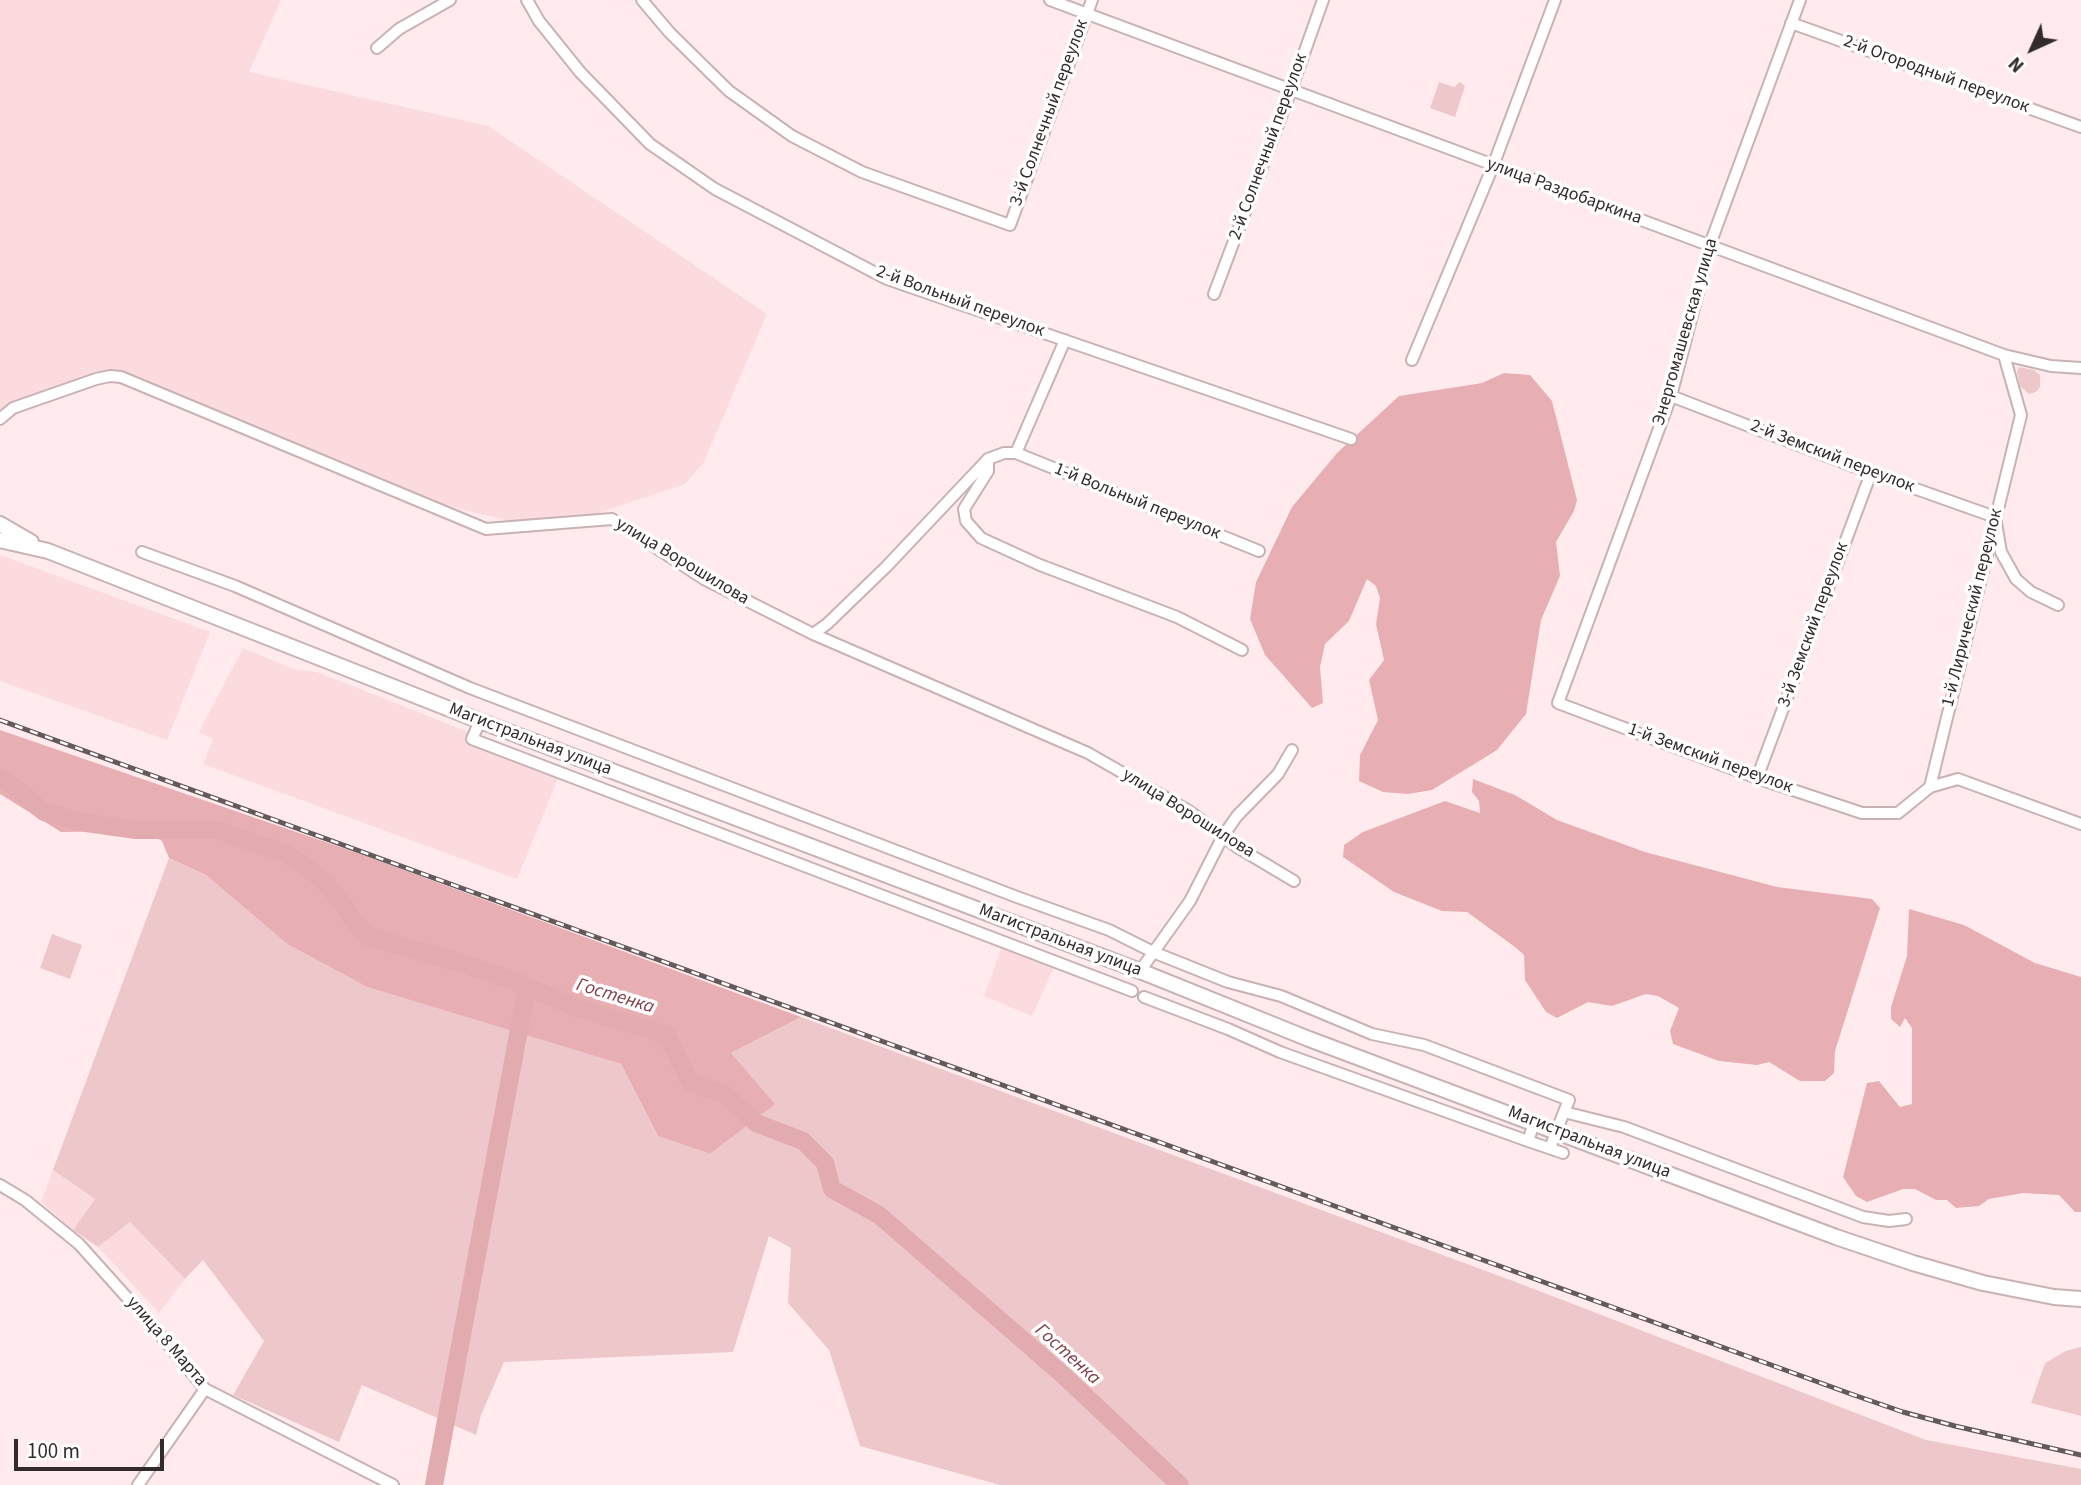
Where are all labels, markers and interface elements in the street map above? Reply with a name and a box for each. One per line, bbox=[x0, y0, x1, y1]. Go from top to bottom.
north arrow bbox=[1997, 14, 2067, 84]
street label: 3-й Солнечный переулок bbox=[1006, 17, 1094, 209]
street label: 2-й Огородный переулок bbox=[1840, 31, 2032, 119]
text: N bbox=[2003, 50, 2031, 78]
street label: 2-й Солнечный переулок bbox=[1225, 51, 1313, 243]
street label: улица Раздобаркина bbox=[1483, 154, 1645, 230]
street label: Энергомашевская улица bbox=[1649, 236, 1723, 428]
street label: 2-й Вольный переулок bbox=[873, 262, 1047, 342]
street label: 2-й Земский переулок bbox=[1747, 416, 1917, 498]
street label: 1-й Вольный переулок bbox=[1051, 459, 1223, 545]
street label: 1-й Лирический переулок bbox=[1938, 507, 2008, 709]
street label: улица Ворошилова bbox=[611, 514, 753, 610]
street label: 3-й Земский переулок bbox=[1774, 540, 1854, 710]
street label: Магистральная улица bbox=[446, 699, 614, 781]
street label: 1-й Земский переулок bbox=[1625, 719, 1795, 799]
street label: улица Ворошилова bbox=[1118, 765, 1258, 863]
street label: Магистральная улица bbox=[976, 900, 1144, 982]
water label: Гостенка bbox=[573, 974, 657, 1020]
street label: Магистральная улица bbox=[1505, 1102, 1673, 1184]
street label: улица 8 Марта bbox=[121, 1293, 211, 1391]
water label: Гостенка bbox=[1029, 1320, 1105, 1390]
scale bar bbox=[18, 1426, 168, 1470]
text: 100 m bbox=[27, 1436, 80, 1466]

